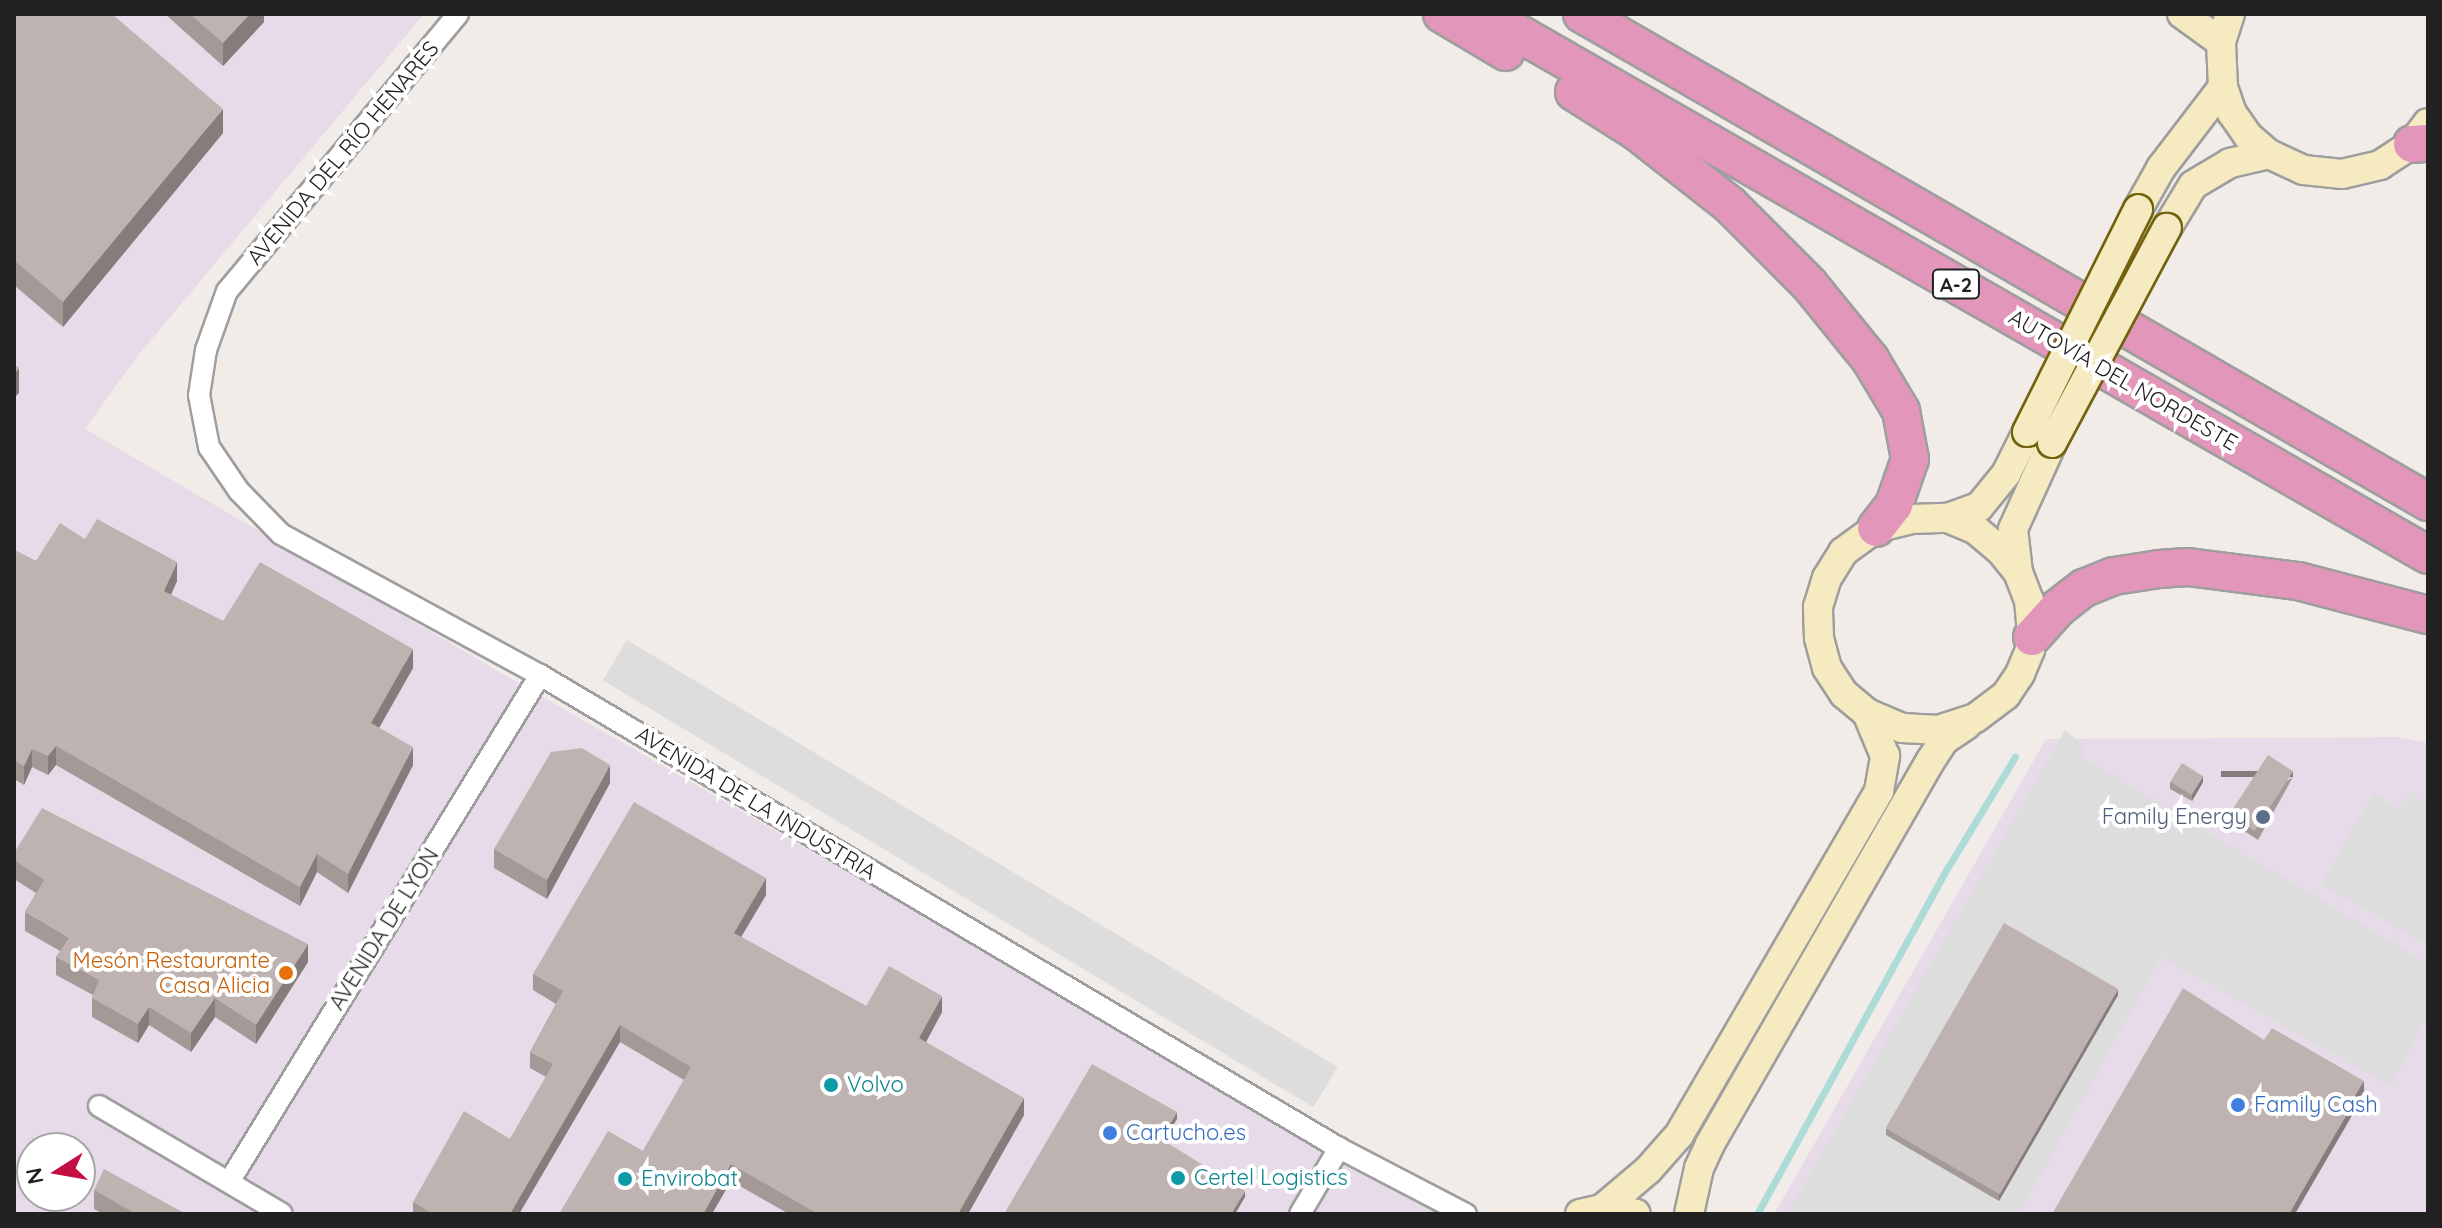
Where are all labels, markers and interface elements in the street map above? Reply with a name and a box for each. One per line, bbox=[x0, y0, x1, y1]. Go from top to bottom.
street label: AVENIDA DEL RÍO HENARES bbox=[242, 36, 444, 270]
road number: A-2 bbox=[1930, 268, 1982, 300]
street label: AUTOVÍA DEL NORDESTE bbox=[2004, 304, 2242, 456]
street label: AVENIDA DE LA INDUSTRIA bbox=[631, 721, 881, 885]
place label: Family Energy bbox=[2102, 804, 2247, 830]
marker: Family Energy bbox=[2254, 808, 2272, 826]
street label: AVENIDA DE LYON bbox=[323, 843, 445, 1015]
place label: Mesón Restaurante Casa Alicia bbox=[73, 947, 270, 998]
marker: Mesón Restaurante Casa Alicia bbox=[277, 964, 295, 982]
place label: Volvo bbox=[847, 1072, 904, 1098]
marker: Volvo bbox=[822, 1076, 840, 1094]
place label: Family Cash bbox=[2254, 1092, 2378, 1118]
marker: Family Cash bbox=[2229, 1096, 2247, 1114]
place label: Cartucho.es bbox=[1126, 1120, 1246, 1146]
marker: Cartucho.es bbox=[1101, 1124, 1119, 1142]
north arrow bbox=[16, 1132, 96, 1212]
place label: Certel Logistics bbox=[1194, 1165, 1348, 1191]
text: N bbox=[19, 1166, 50, 1187]
place label: Envirobat bbox=[641, 1166, 738, 1192]
marker: Certel Logistics bbox=[1169, 1169, 1187, 1187]
marker: Envirobat bbox=[616, 1170, 634, 1188]

